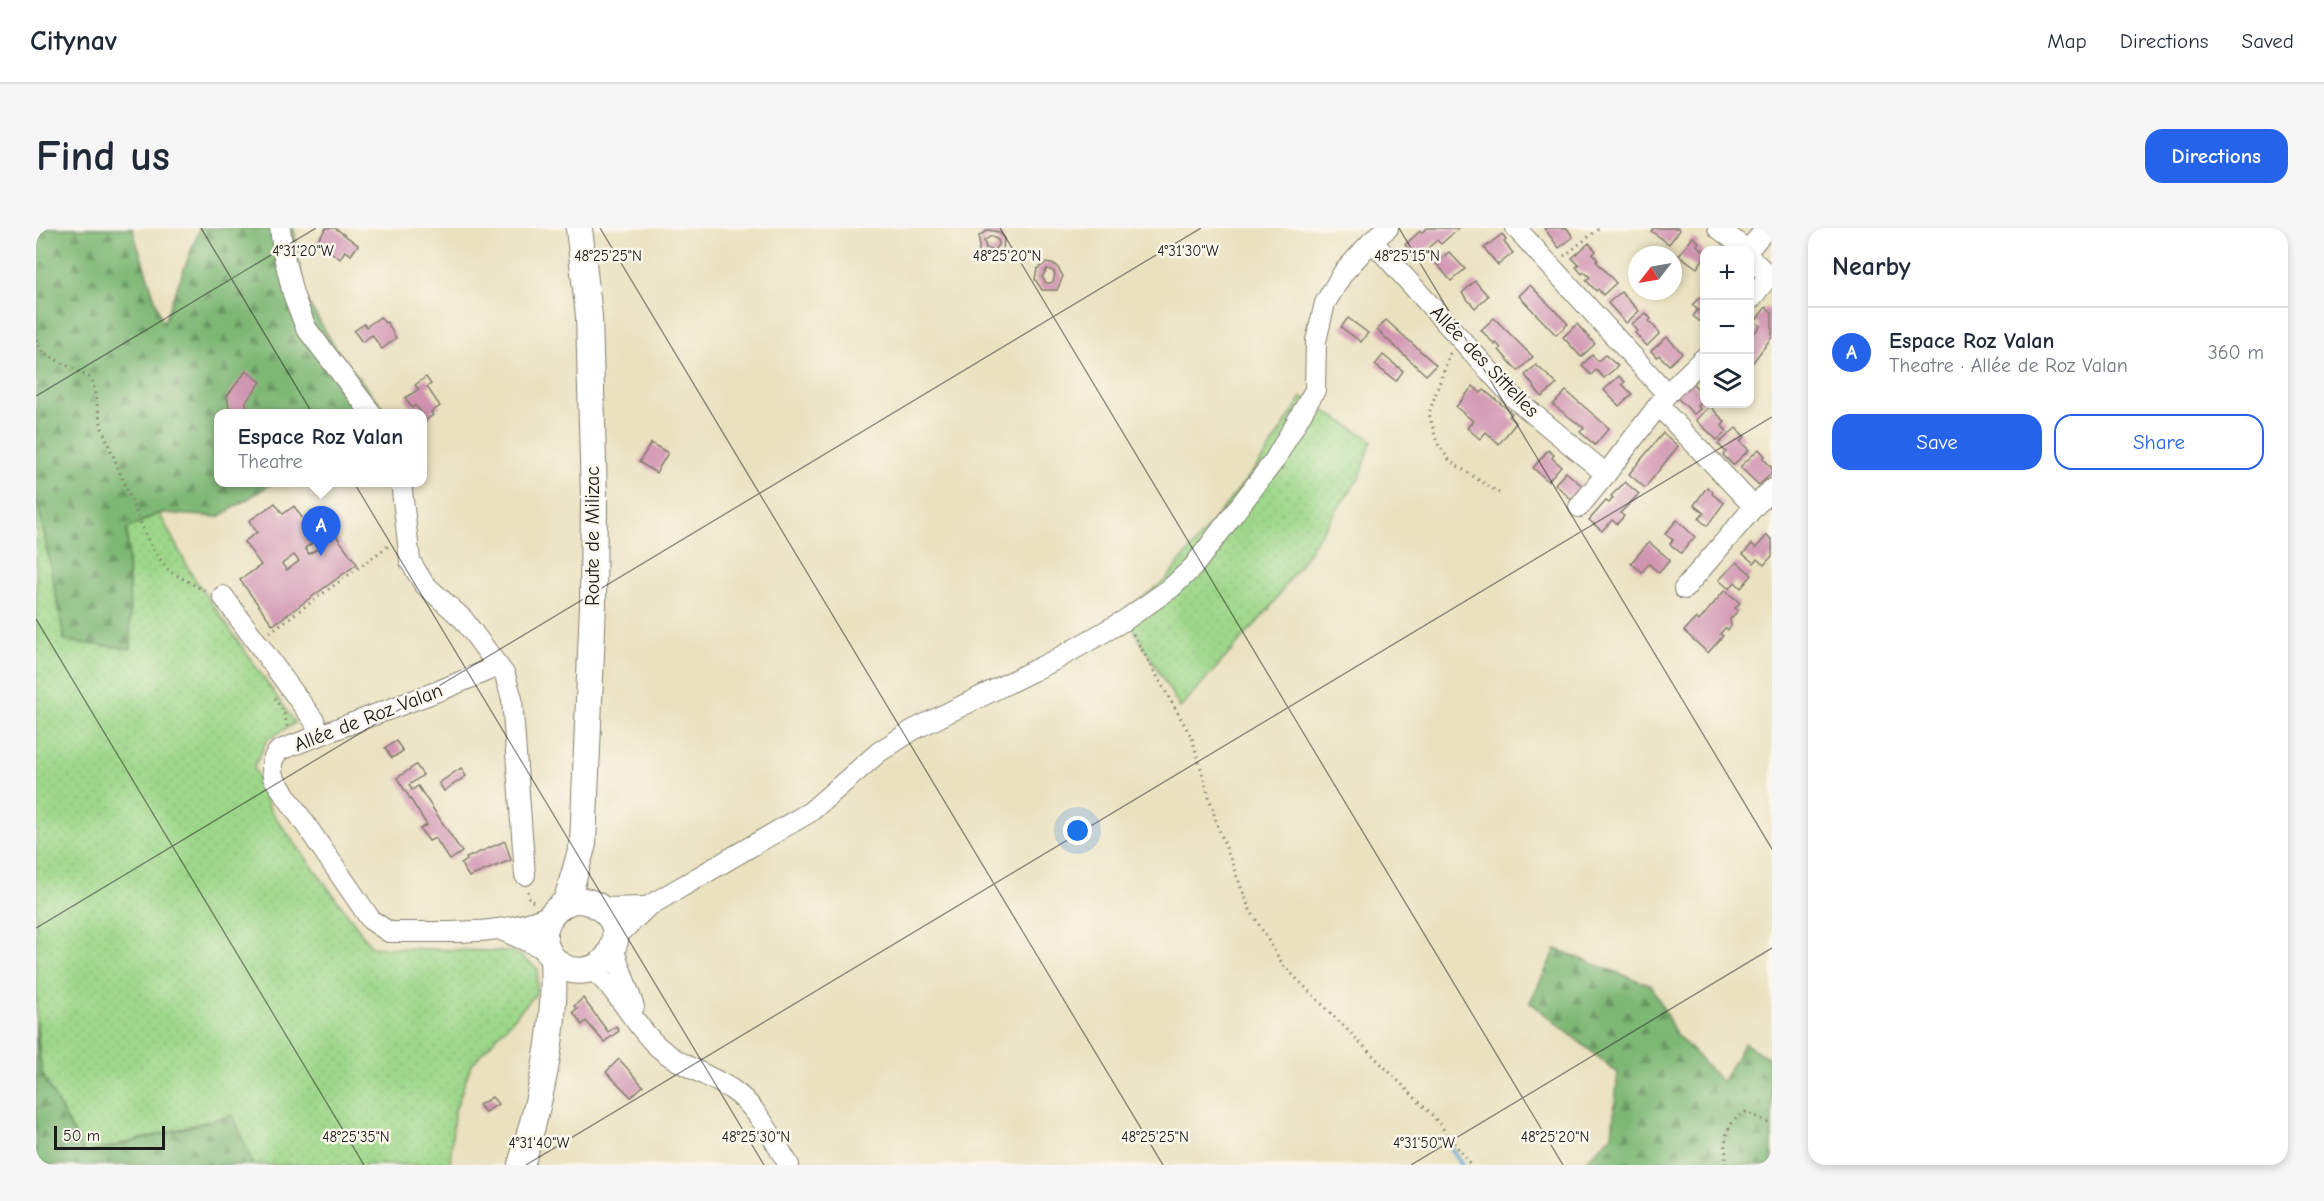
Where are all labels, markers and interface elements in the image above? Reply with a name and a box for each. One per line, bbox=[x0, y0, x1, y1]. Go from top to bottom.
text: Citynav bbox=[30, 25, 117, 57]
text: Map bbox=[2047, 29, 2087, 53]
text: Directions bbox=[2120, 29, 2209, 53]
text: Saved bbox=[2242, 29, 2294, 53]
button: Directions bbox=[2145, 129, 2288, 183]
text: Find us bbox=[36, 132, 170, 181]
text: 4°31'20"W bbox=[272, 242, 334, 260]
text: 4°31'30"W bbox=[1157, 242, 1219, 260]
north arrow bbox=[1628, 246, 1682, 300]
map controls bbox=[1700, 246, 1754, 408]
button: + bbox=[1700, 246, 1754, 300]
text: 48°25'25"N bbox=[574, 247, 642, 265]
text: 48°25'20"N bbox=[973, 247, 1041, 265]
text: 48°25'15"N bbox=[1374, 247, 1440, 265]
text: Nearby bbox=[1832, 252, 1911, 282]
button: − bbox=[1700, 300, 1754, 354]
street label: Allée des Sittelles bbox=[1426, 301, 1544, 422]
text: Espace Roz Valan bbox=[1889, 328, 2054, 354]
text: A bbox=[1846, 341, 1857, 364]
text: 360 m bbox=[2208, 341, 2264, 364]
button: layers bbox=[1700, 354, 1754, 408]
text: Theatre · Allée de Roz Valan bbox=[1889, 354, 2128, 377]
popup bbox=[214, 409, 427, 487]
button: Save bbox=[1832, 414, 2042, 470]
button: Share bbox=[2054, 414, 2264, 470]
text: Espace Roz Valan bbox=[238, 424, 403, 450]
text: Theatre bbox=[238, 450, 303, 473]
street label: Route de Milizac bbox=[581, 466, 604, 606]
pin: A bbox=[302, 506, 340, 556]
street label: Allée de Roz Valan bbox=[291, 679, 446, 756]
your location bbox=[1063, 816, 1092, 845]
scale bar bbox=[54, 1123, 165, 1150]
text: 50 m bbox=[63, 1127, 100, 1145]
text: 48°25'35"N bbox=[322, 1128, 390, 1146]
text: 48°25'30"N bbox=[722, 1128, 790, 1146]
text: 48°25'25"N bbox=[1121, 1128, 1189, 1146]
text: 48°25'20"N bbox=[1521, 1128, 1589, 1146]
text: 4°31'40"W bbox=[509, 1134, 569, 1152]
text: 4°31'50"W bbox=[1393, 1134, 1455, 1152]

